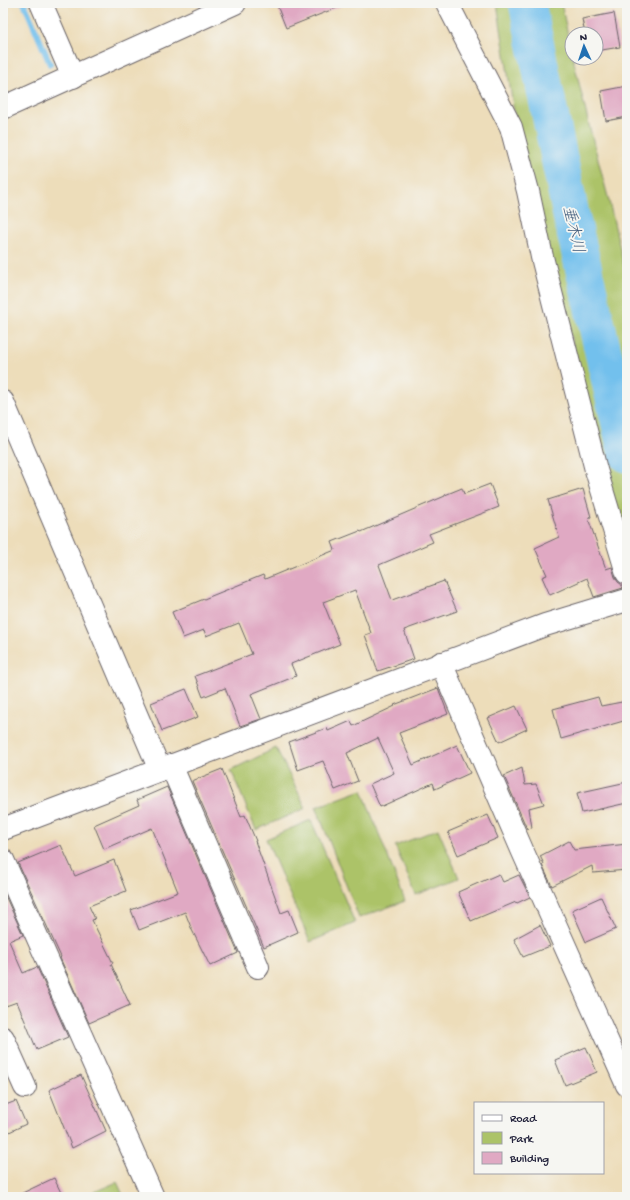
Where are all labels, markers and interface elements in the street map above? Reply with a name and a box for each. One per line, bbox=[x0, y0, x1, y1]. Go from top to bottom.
north arrow bbox=[564, 26, 604, 66]
text: N bbox=[580, 32, 587, 44]
water label: 垂木川 bbox=[557, 204, 587, 255]
legend bbox=[474, 1102, 604, 1174]
text: Road bbox=[510, 1113, 537, 1127]
text: Park bbox=[509, 1133, 535, 1147]
text: Building bbox=[509, 1153, 549, 1167]

